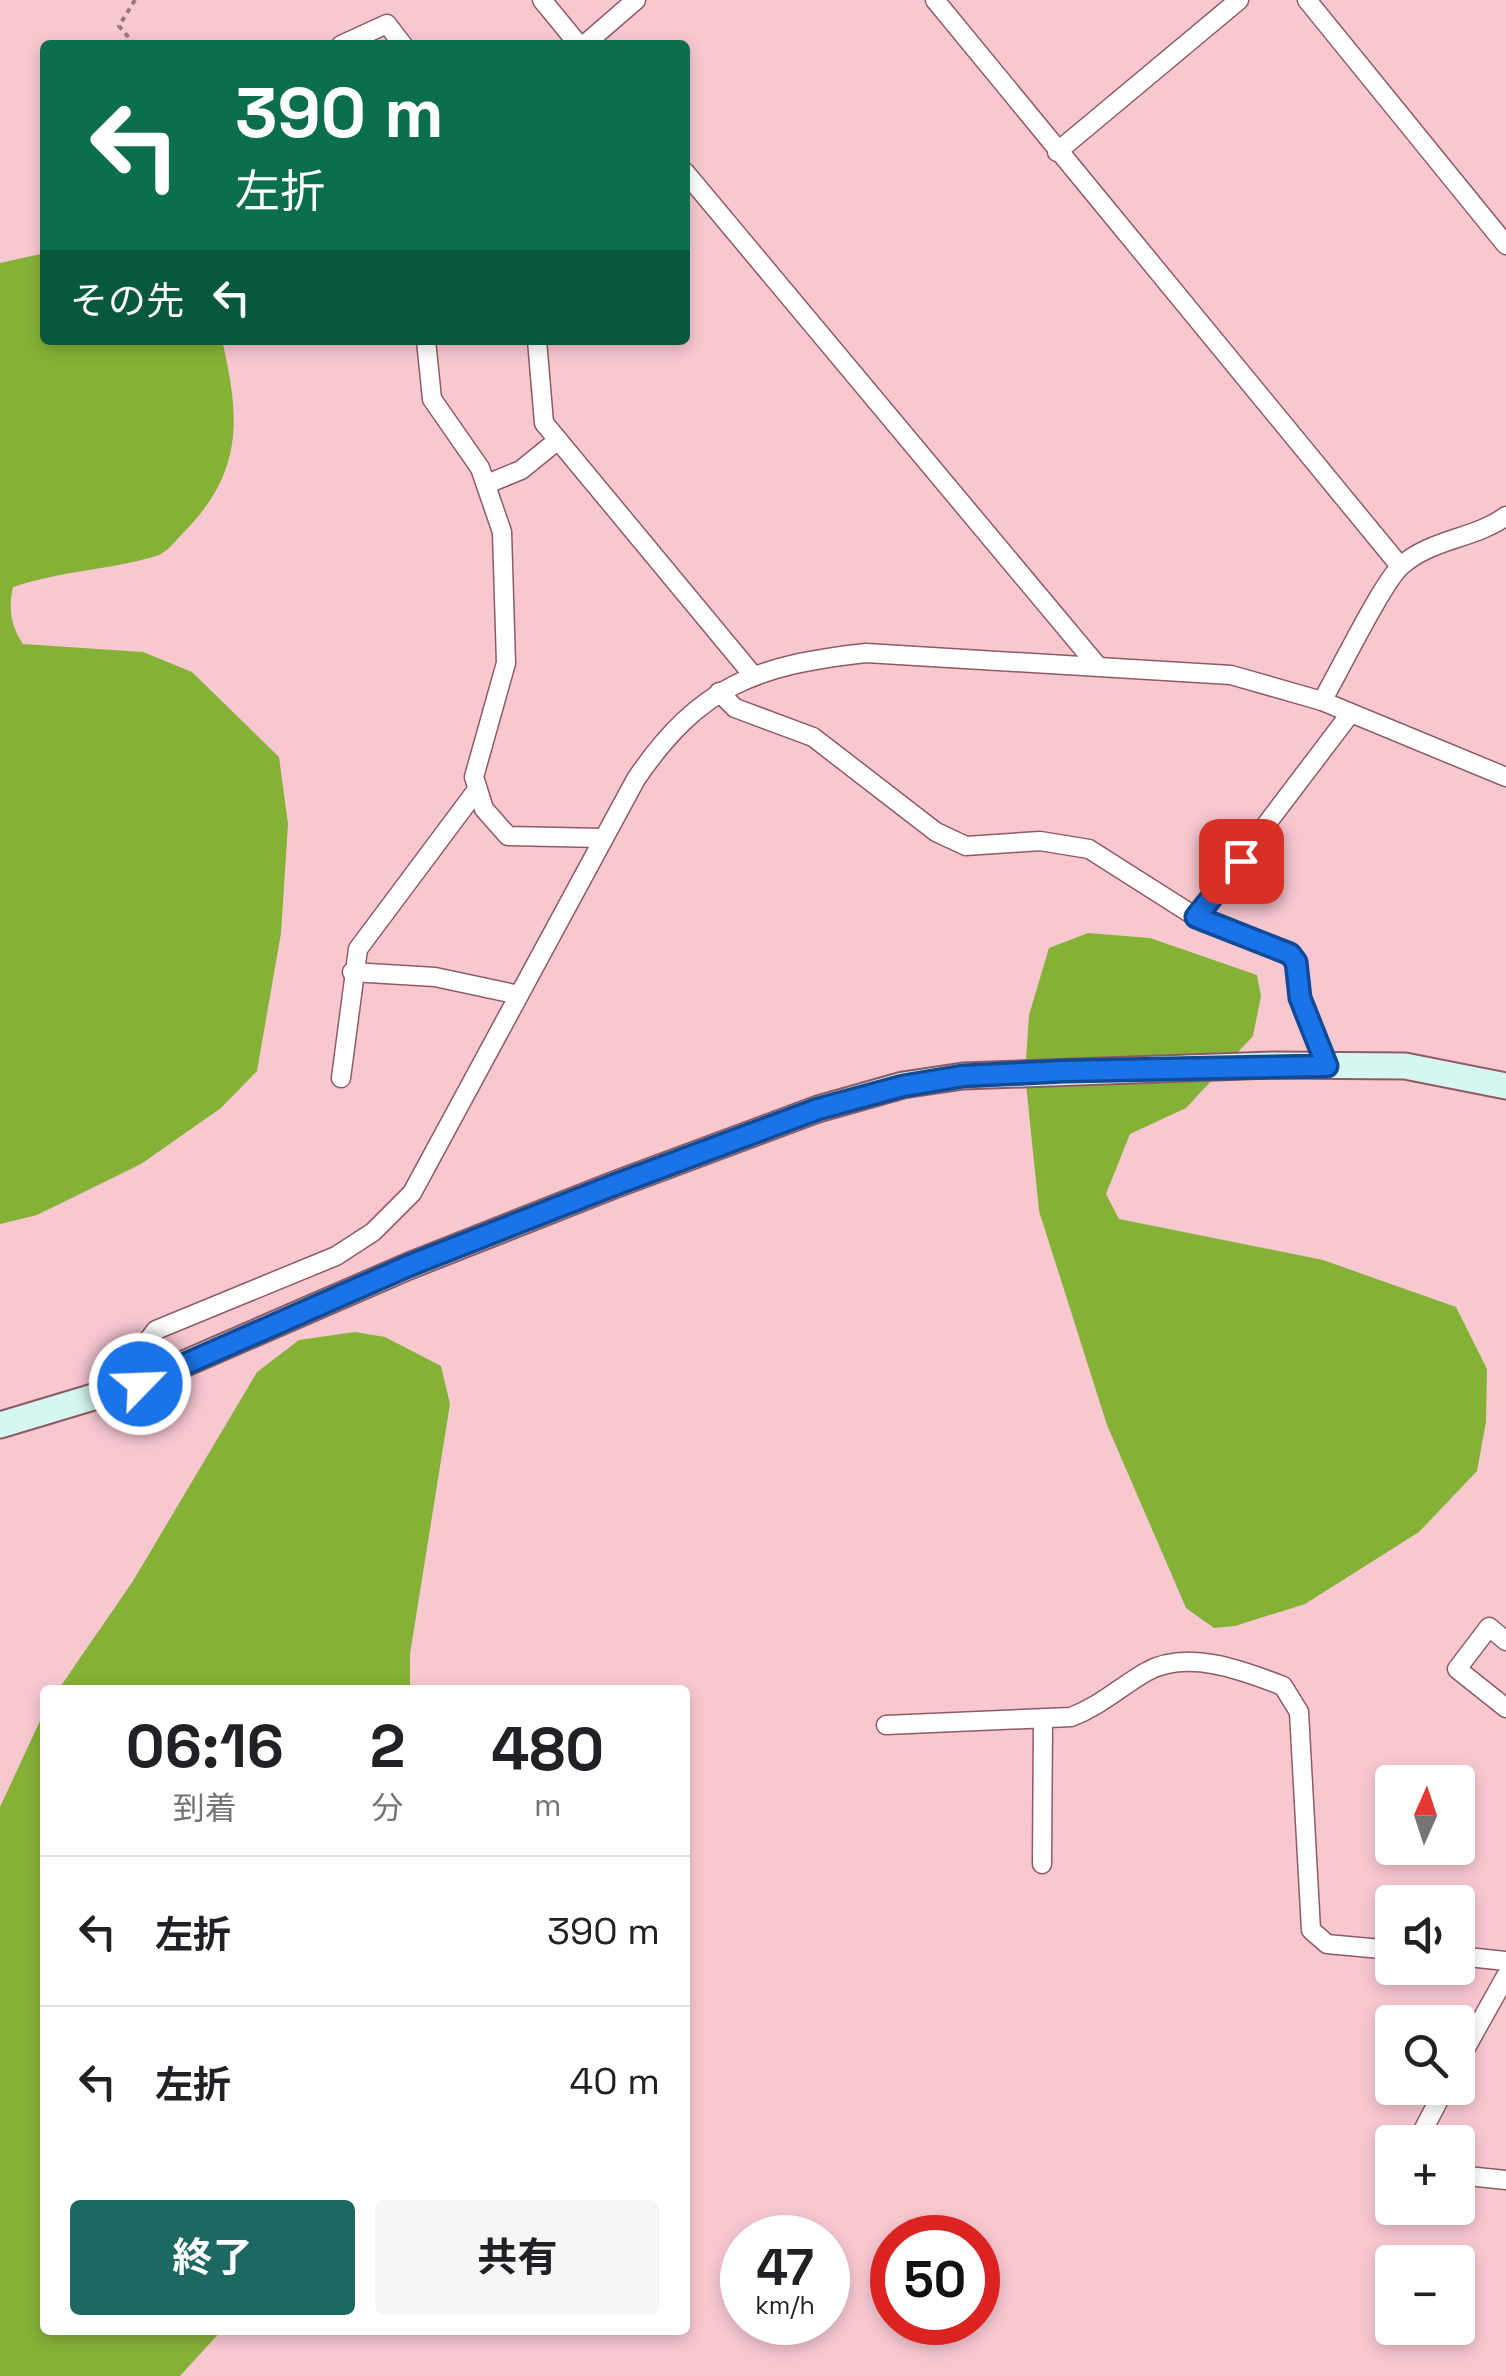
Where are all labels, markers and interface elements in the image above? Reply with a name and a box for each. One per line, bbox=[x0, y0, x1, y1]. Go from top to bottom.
text: 390 m bbox=[235, 68, 444, 157]
icon: left bbox=[70, 80, 200, 210]
text: 左折 bbox=[235, 163, 325, 220]
icon: left bbox=[204, 270, 259, 325]
text: その先 bbox=[70, 277, 184, 325]
pin bbox=[1199, 819, 1284, 904]
icon: arrive bbox=[1214, 834, 1269, 889]
position arrow bbox=[88, 1332, 192, 1436]
text: 06:16 bbox=[126, 1708, 284, 1785]
text: 2 bbox=[370, 1708, 405, 1785]
text: 480 bbox=[491, 1711, 604, 1788]
north arrow bbox=[1375, 1765, 1475, 1865]
map controls bbox=[1375, 1765, 1475, 2345]
text: m bbox=[534, 1785, 561, 1825]
text: 到着 bbox=[173, 1788, 237, 1828]
text: 分 bbox=[371, 1788, 404, 1828]
button: sound bbox=[1375, 1885, 1475, 1985]
icon: left bbox=[70, 1904, 125, 1959]
text: 390 m bbox=[547, 1907, 660, 1955]
text: 左折 bbox=[155, 1911, 231, 1959]
button: search bbox=[1375, 2005, 1475, 2105]
icon: left bbox=[70, 2054, 125, 2109]
text: 40 m bbox=[569, 2057, 660, 2105]
text: 左折 bbox=[155, 2061, 231, 2109]
button: + bbox=[1375, 2125, 1475, 2225]
button: 終了 bbox=[70, 2200, 355, 2315]
button: 共有 bbox=[375, 2200, 660, 2315]
speed limit sign: 50 bbox=[870, 2215, 1000, 2345]
text: 47 bbox=[756, 2236, 814, 2300]
button: − bbox=[1375, 2245, 1475, 2345]
text: km/h bbox=[755, 2289, 815, 2321]

